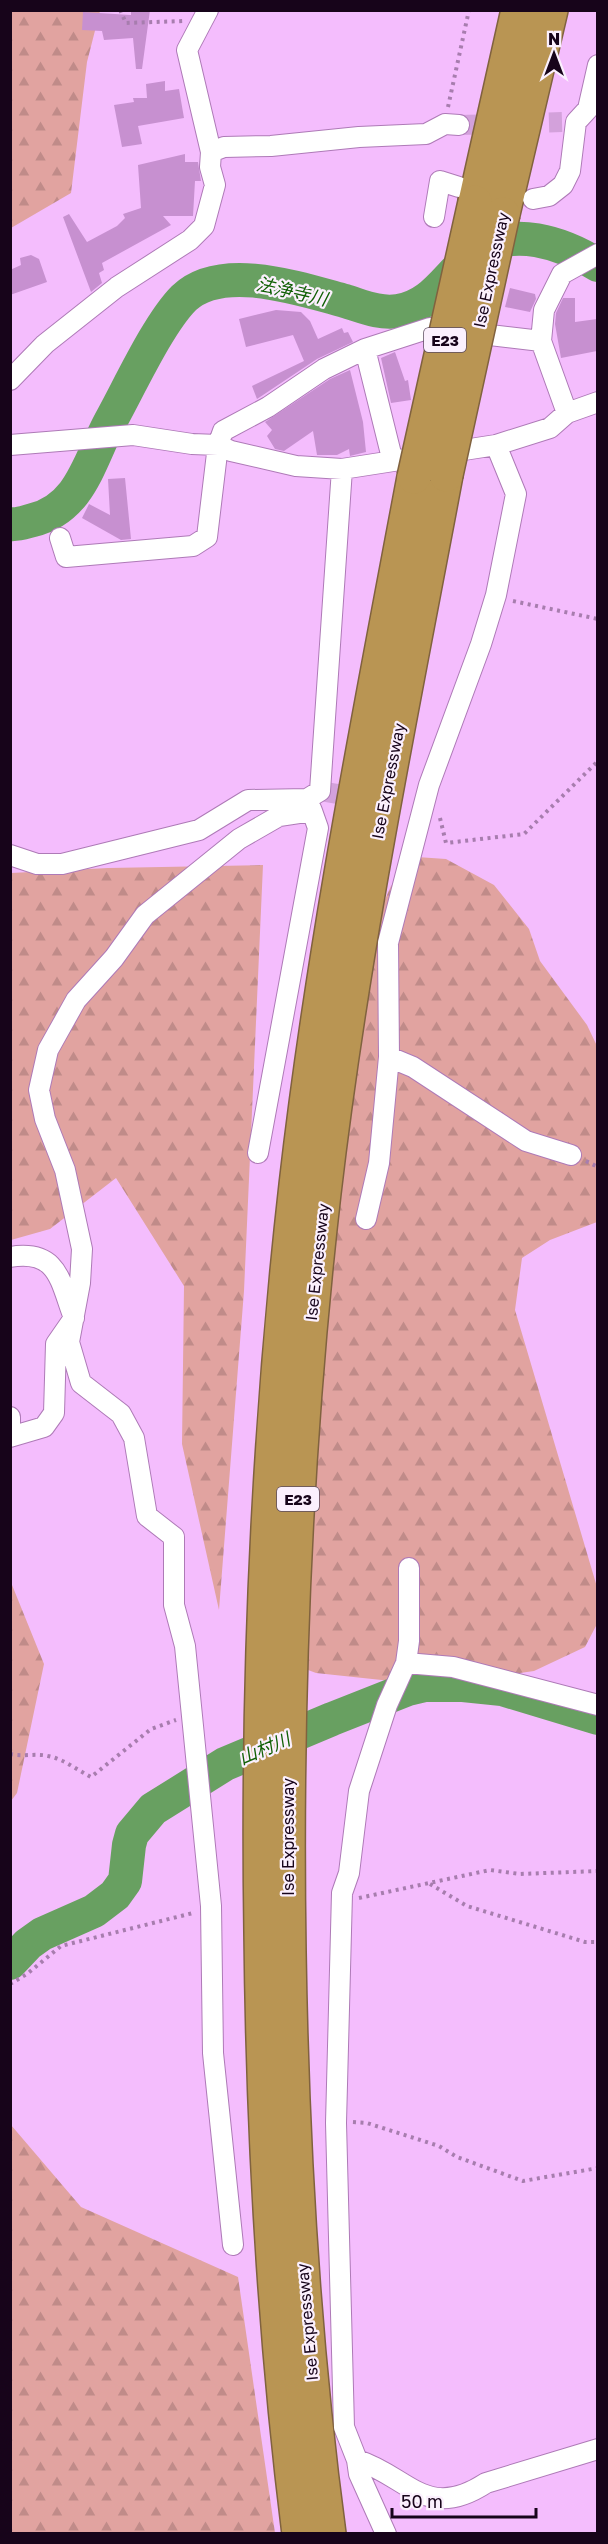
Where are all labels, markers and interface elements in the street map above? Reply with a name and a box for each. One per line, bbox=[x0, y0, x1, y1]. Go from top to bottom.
north arrow bbox=[524, 24, 584, 84]
text: N bbox=[548, 29, 560, 49]
street label: Ise Expressway bbox=[469, 210, 513, 330]
water label: 法浄寺川 bbox=[254, 272, 332, 310]
road number: E23 bbox=[424, 328, 466, 352]
street label: Ise Expressway bbox=[367, 721, 409, 841]
street label: Ise Expressway bbox=[301, 1202, 333, 1322]
road number: E23 bbox=[277, 1487, 319, 1511]
water label: 山村川 bbox=[235, 1727, 295, 1769]
street label: Ise Expressway bbox=[278, 1778, 298, 1896]
street label: Ise Expressway bbox=[292, 2262, 322, 2382]
scale bar bbox=[392, 2481, 536, 2519]
text: 50 m bbox=[401, 2490, 443, 2512]

